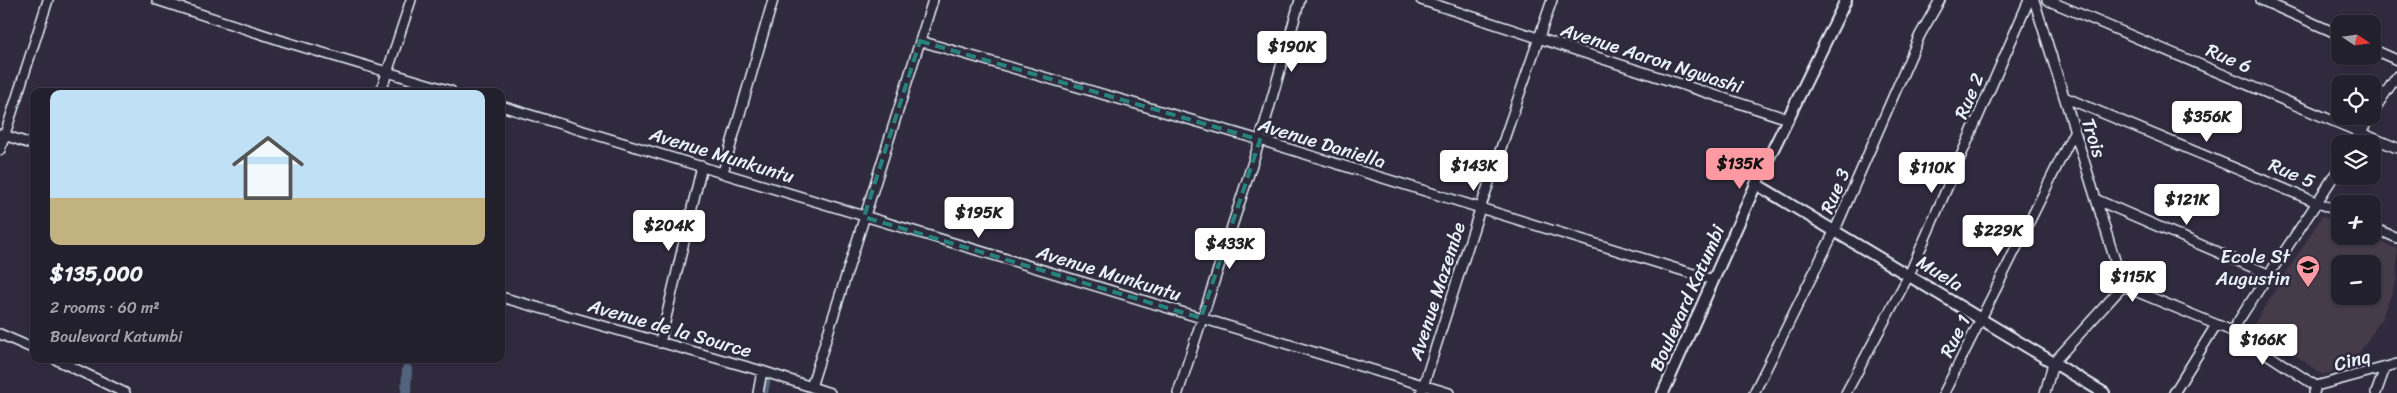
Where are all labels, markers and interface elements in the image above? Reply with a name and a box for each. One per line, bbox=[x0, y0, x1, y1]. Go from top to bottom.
street label: Avenue Aaron Ngwashi bbox=[1556, 13, 1748, 103]
north arrow bbox=[2331, 15, 2381, 65]
map controls bbox=[2331, 15, 2381, 305]
pin: $190K bbox=[1257, 30, 1327, 73]
text: $190K bbox=[1268, 32, 1316, 61]
street label: Rue 6 bbox=[2201, 34, 2257, 82]
street label: Rue 2 bbox=[1945, 68, 1993, 124]
button: locate bbox=[2331, 75, 2381, 125]
pin: $356K bbox=[2172, 100, 2242, 143]
text: $356K bbox=[2183, 102, 2231, 131]
street label: Avenue Daniella bbox=[1253, 108, 1390, 178]
street label: Trois bbox=[2072, 114, 2116, 162]
street label: Avenue Munkuntu bbox=[645, 117, 799, 193]
icon: home bbox=[223, 123, 313, 213]
button: layers bbox=[2331, 135, 2381, 185]
pin: $135K bbox=[1705, 148, 1775, 190]
street label: Rue 5 bbox=[2263, 148, 2321, 198]
text: $135K bbox=[1717, 149, 1763, 178]
pin: $143K bbox=[1439, 150, 1509, 192]
text: $143K bbox=[1451, 151, 1497, 180]
pin: $110K bbox=[1897, 152, 1967, 194]
text: $110K bbox=[1910, 153, 1954, 182]
street label: Rue 3 bbox=[1811, 162, 1860, 219]
pin: $121K bbox=[2152, 184, 2222, 226]
text: $121K bbox=[2165, 185, 2209, 214]
button: + bbox=[2331, 195, 2381, 245]
pin: $195K bbox=[944, 196, 1014, 239]
text: $195K bbox=[956, 198, 1002, 227]
pin: $204K bbox=[634, 210, 704, 252]
text: $204K bbox=[644, 211, 694, 240]
pin: $229K bbox=[1963, 214, 2033, 257]
text: $229K bbox=[1974, 216, 2022, 245]
street label: Avenue Mazembe bbox=[1399, 218, 1475, 365]
street label: Boulevard Katumbi bbox=[1640, 219, 1734, 377]
pin: $433K bbox=[1195, 228, 1265, 270]
text: $433K bbox=[1206, 229, 1254, 258]
street label: Avenue Munkuntu bbox=[1032, 235, 1186, 311]
place label: Ecole St Augustin bbox=[2215, 240, 2291, 295]
street label: Muela bbox=[1910, 246, 1971, 301]
school or university icon: Ecole St Augustin bbox=[2295, 254, 2321, 288]
text: $135,000 bbox=[50, 255, 143, 293]
button: − bbox=[2331, 255, 2381, 305]
pin: $115K bbox=[2098, 260, 2168, 303]
text: $115K bbox=[2111, 262, 2155, 291]
street label: Avenue de la Source bbox=[583, 289, 756, 367]
text: 2 rooms · 60 m² bbox=[50, 293, 160, 322]
street label: Rue 1 bbox=[1930, 309, 1980, 363]
text: Boulevard Katumbi bbox=[50, 322, 183, 351]
pin: $166K bbox=[2228, 324, 2298, 366]
text: $166K bbox=[2240, 325, 2286, 354]
street label: Cinq bbox=[2330, 339, 2375, 381]

